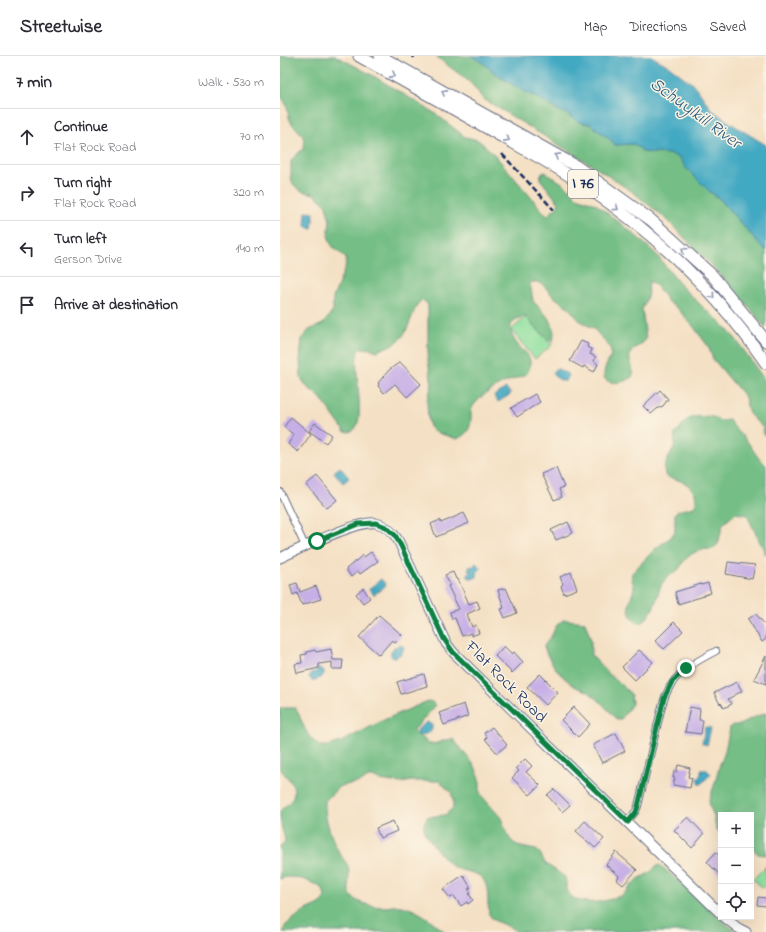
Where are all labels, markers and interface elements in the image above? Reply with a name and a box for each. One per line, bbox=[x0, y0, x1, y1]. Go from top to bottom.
text: Streetwise bbox=[20, 14, 102, 41]
text: Map bbox=[584, 17, 607, 38]
text: Directions bbox=[629, 17, 687, 38]
text: Saved bbox=[709, 17, 746, 38]
text: 7 min bbox=[16, 70, 52, 95]
one-way arrow bbox=[389, 70, 396, 78]
water label: Schuylkill River bbox=[644, 72, 748, 157]
text: Walk · 530 m bbox=[198, 73, 264, 92]
one-way arrow bbox=[441, 89, 448, 96]
text: Continue bbox=[54, 116, 108, 138]
icon: ahead bbox=[16, 126, 38, 148]
text: 70 m bbox=[240, 127, 264, 146]
one-way arrow bbox=[502, 134, 510, 141]
text: Flat Rock Road bbox=[54, 138, 136, 157]
one-way arrow bbox=[554, 153, 562, 160]
road number: I 76 bbox=[568, 170, 598, 198]
text: Turn right bbox=[54, 172, 112, 194]
icon: right bbox=[16, 182, 38, 204]
text: 320 m bbox=[233, 183, 264, 202]
text: Flat Rock Road bbox=[54, 194, 136, 213]
one-way arrow bbox=[612, 203, 619, 210]
text: Turn left bbox=[54, 228, 107, 250]
icon: left bbox=[16, 238, 38, 260]
text: 140 m bbox=[236, 239, 264, 258]
one-way arrow bbox=[681, 247, 689, 254]
text: Gerson Drive bbox=[54, 250, 122, 269]
one-way arrow bbox=[707, 291, 714, 298]
icon: arrive bbox=[16, 294, 38, 316]
text: Arrive at destination bbox=[54, 294, 178, 316]
route start bbox=[308, 532, 326, 550]
street label: Flat Rock Road bbox=[458, 634, 553, 729]
route end bbox=[677, 659, 695, 677]
map controls bbox=[718, 812, 754, 920]
button: + bbox=[718, 812, 754, 848]
button: − bbox=[718, 848, 754, 884]
button: locate bbox=[718, 884, 754, 920]

